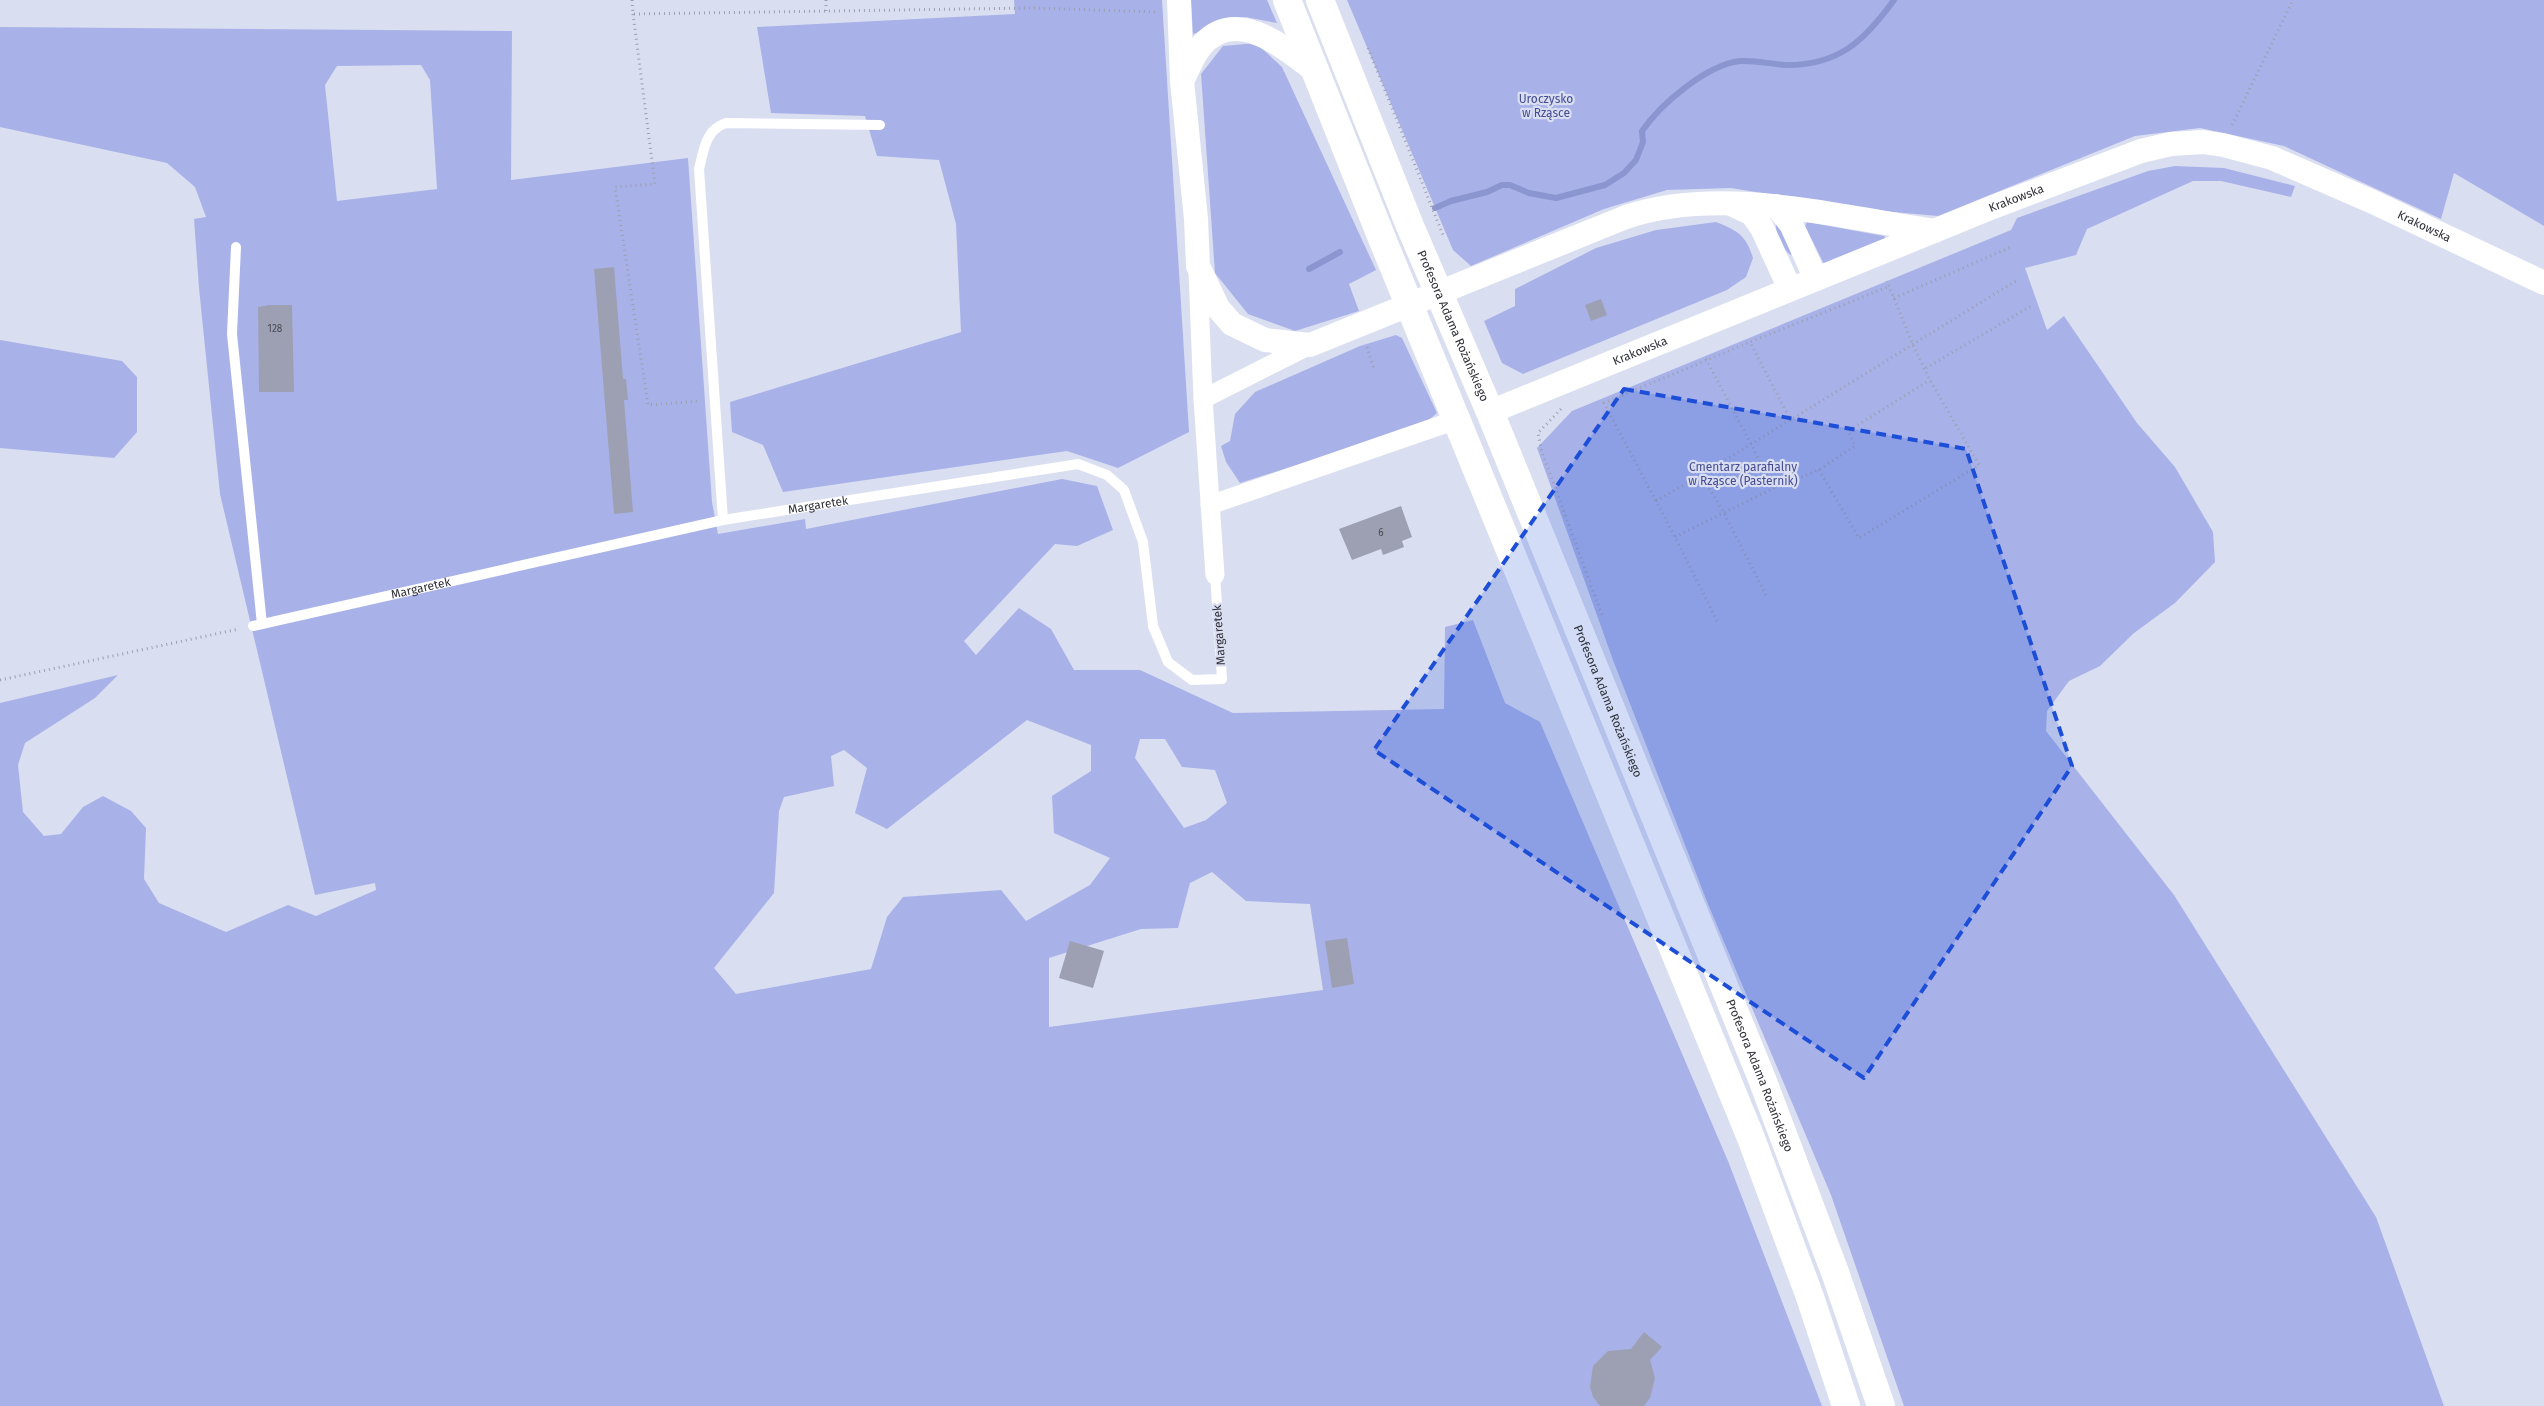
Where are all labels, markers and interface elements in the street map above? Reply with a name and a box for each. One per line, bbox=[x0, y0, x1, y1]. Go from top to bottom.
park label: Uroczysko w Rząsce bbox=[1519, 92, 1573, 120]
street label: Krakowska bbox=[1987, 181, 2046, 215]
street label: Krakowska bbox=[2395, 208, 2453, 245]
street label: Profesora Adama Rożańskiego bbox=[1414, 248, 1492, 404]
house number: 128 bbox=[268, 323, 283, 335]
street label: Krakowska bbox=[1611, 334, 1669, 368]
park label: Cmentarz parafialny w Rząsce (Pasternik) bbox=[1688, 460, 1798, 488]
street label: Margaretek bbox=[787, 493, 850, 517]
house number: 6 bbox=[1378, 527, 1384, 539]
street label: Margaretek bbox=[390, 574, 453, 602]
street label: Margaretek bbox=[1210, 603, 1228, 666]
street label: Profesora Adama Rożańskiego bbox=[1571, 623, 1645, 779]
street label: Profesora Adama Rożańskiego bbox=[1723, 997, 1796, 1154]

